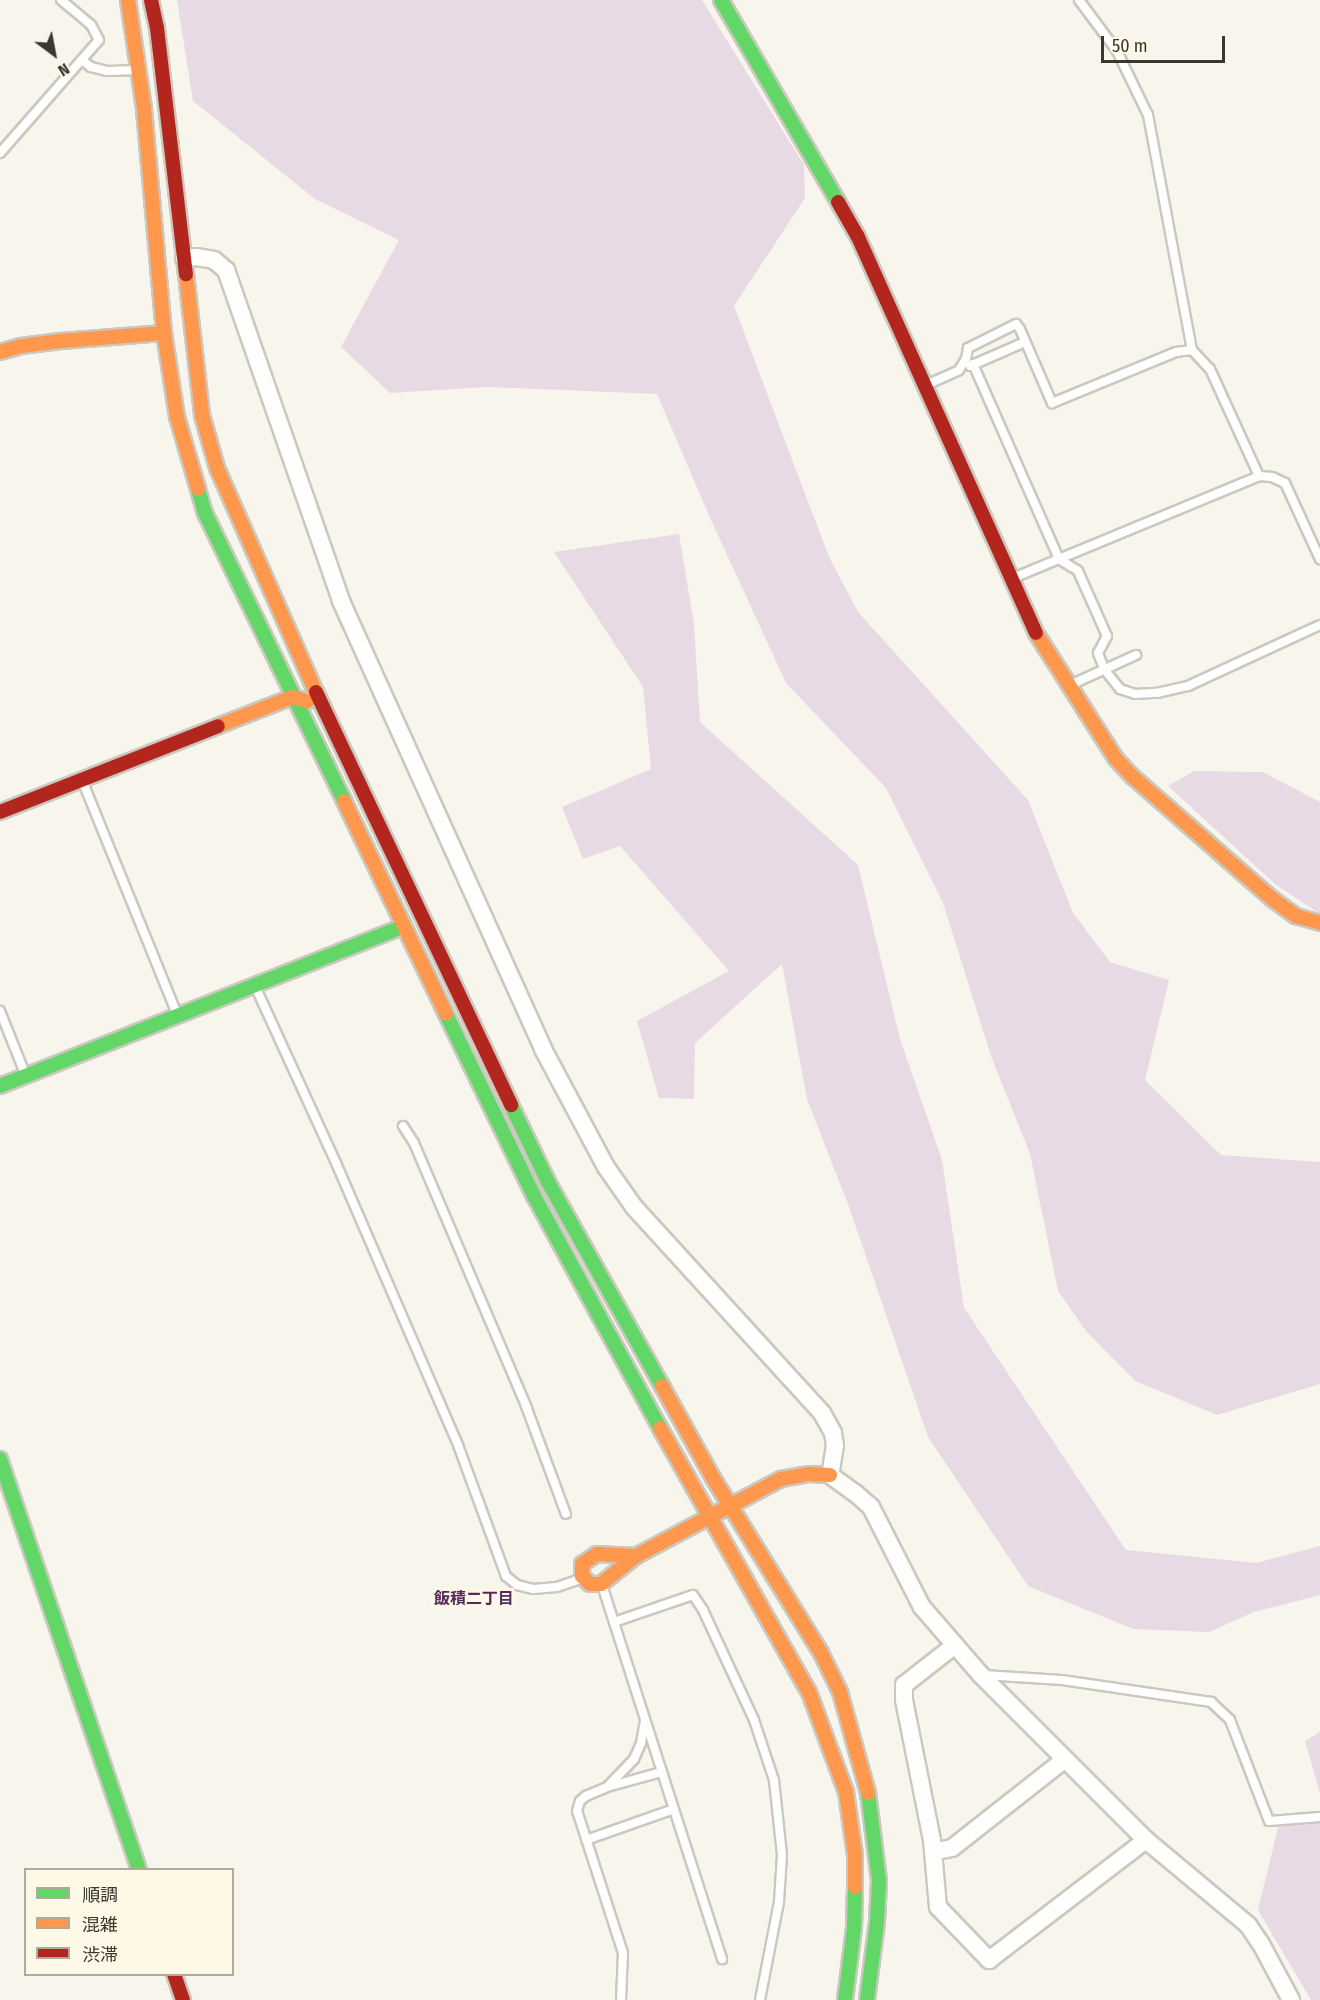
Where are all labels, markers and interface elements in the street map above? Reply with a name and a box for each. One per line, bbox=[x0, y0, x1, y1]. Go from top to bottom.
north arrow bbox=[24, 24, 84, 84]
scale bar bbox=[1104, 24, 1228, 62]
text: 50 m bbox=[1112, 35, 1148, 57]
text: N bbox=[55, 59, 73, 80]
district label: 飯積二丁目 bbox=[434, 1589, 514, 1609]
legend bbox=[24, 1868, 234, 1976]
text: 順調 bbox=[82, 1884, 118, 1906]
text: 混雑 bbox=[82, 1914, 118, 1936]
text: 渋滞 bbox=[82, 1944, 118, 1966]

